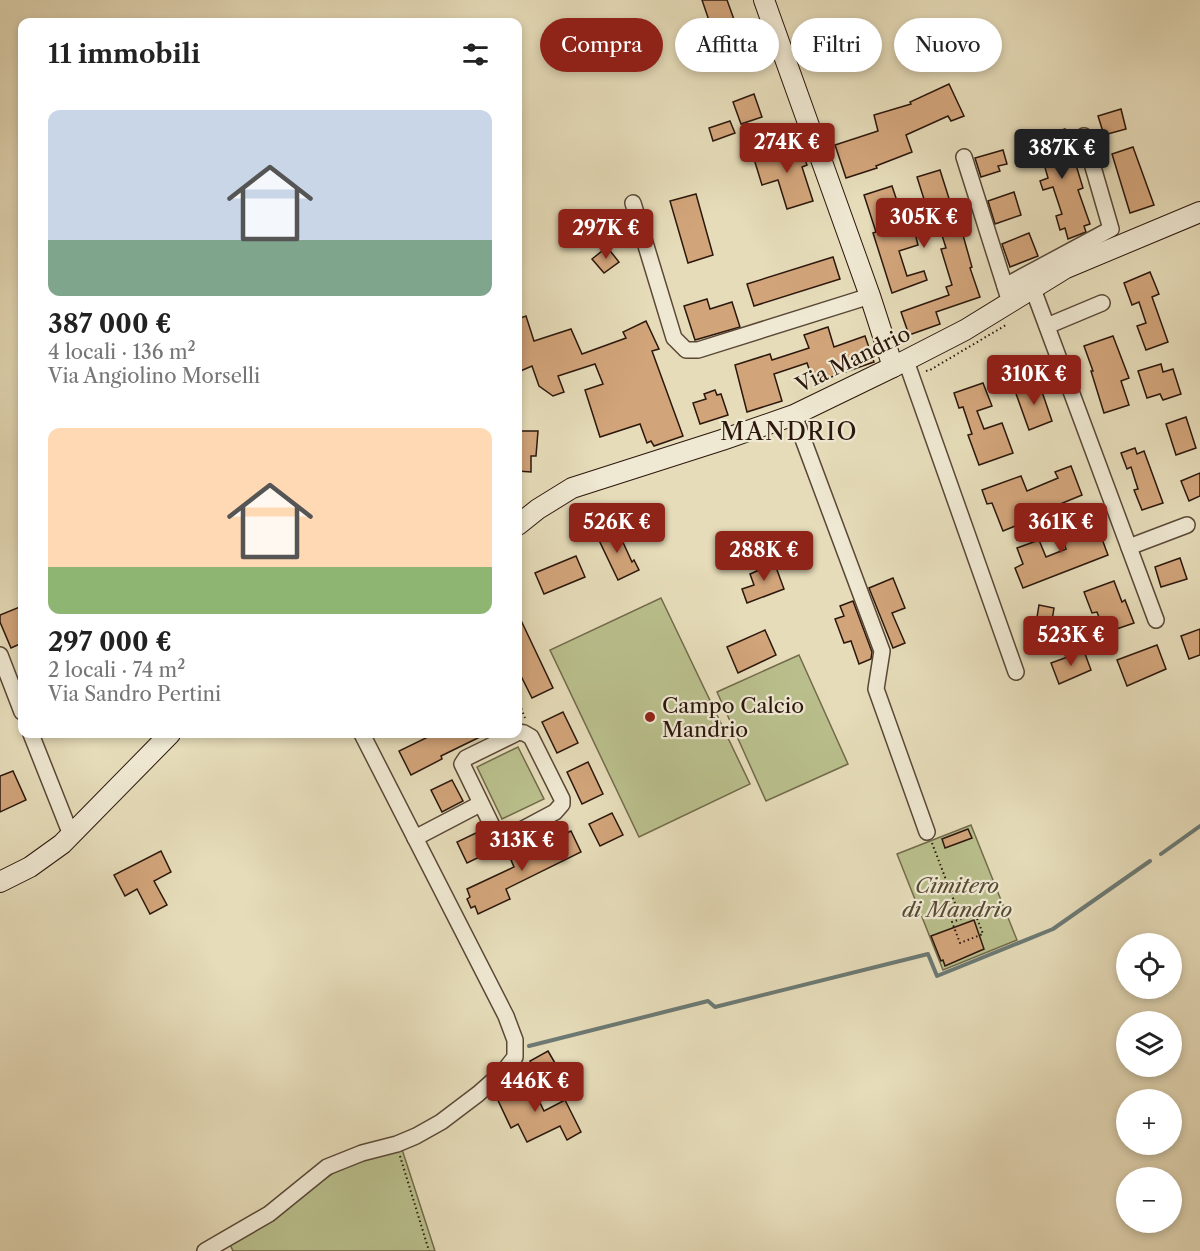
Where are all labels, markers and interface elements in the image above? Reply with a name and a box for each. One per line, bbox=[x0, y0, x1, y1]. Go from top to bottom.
chip: Compra bbox=[540, 18, 663, 72]
chip: Affitta bbox=[675, 18, 779, 72]
chip: Filtri bbox=[791, 18, 882, 72]
chip: Nuovo bbox=[894, 18, 1002, 72]
text: 11 immobili bbox=[48, 38, 200, 70]
icon: filters bbox=[459, 38, 492, 71]
pin: 274K € bbox=[738, 123, 836, 174]
pin: 387K € bbox=[1013, 129, 1111, 180]
text: 274K € bbox=[754, 130, 820, 154]
text: 387K € bbox=[1028, 136, 1096, 160]
icon: home bbox=[216, 149, 324, 257]
pin: 305K € bbox=[875, 198, 973, 249]
text: 305K € bbox=[890, 205, 958, 229]
pin: 297K € bbox=[557, 209, 655, 260]
text: 297K € bbox=[572, 216, 640, 240]
text: 387 000 € bbox=[48, 308, 172, 340]
street label: Via Mandrio bbox=[791, 321, 914, 398]
text: 4 locali · 136 m² bbox=[48, 340, 196, 364]
pin: 310K € bbox=[985, 355, 1083, 406]
text: 310K € bbox=[1001, 362, 1067, 386]
text: Via Angiolino Morselli bbox=[48, 364, 260, 388]
district label: MANDRIO bbox=[720, 417, 858, 446]
icon: home bbox=[216, 467, 324, 575]
pin: 526K € bbox=[568, 503, 666, 554]
pin: 361K € bbox=[1012, 503, 1110, 554]
text: 526K € bbox=[583, 510, 651, 534]
text: 361K € bbox=[1028, 510, 1094, 534]
pin: 288K € bbox=[715, 531, 813, 582]
text: 288K € bbox=[729, 538, 799, 562]
pin: 523K € bbox=[1022, 616, 1120, 667]
text: 523K € bbox=[1037, 623, 1105, 647]
text: 297 000 € bbox=[48, 626, 172, 658]
text: 2 locali · 74 m² bbox=[48, 658, 185, 682]
text: Via Sandro Pertini bbox=[48, 682, 221, 706]
place label: Campo Calcio Mandrio bbox=[662, 693, 804, 742]
marker: Campo Calcio Mandrio bbox=[643, 710, 657, 724]
pin: 313K € bbox=[473, 821, 571, 872]
text: 313K € bbox=[490, 828, 554, 852]
park label: Cimitero di Mandrio bbox=[902, 873, 1012, 922]
map controls bbox=[1116, 933, 1182, 1233]
button: locate bbox=[1116, 933, 1182, 999]
button: layers bbox=[1116, 1011, 1182, 1077]
pin: 446K € bbox=[486, 1062, 584, 1113]
text: 446K € bbox=[501, 1069, 569, 1093]
button: + bbox=[1116, 1089, 1182, 1155]
button: − bbox=[1116, 1167, 1182, 1233]

